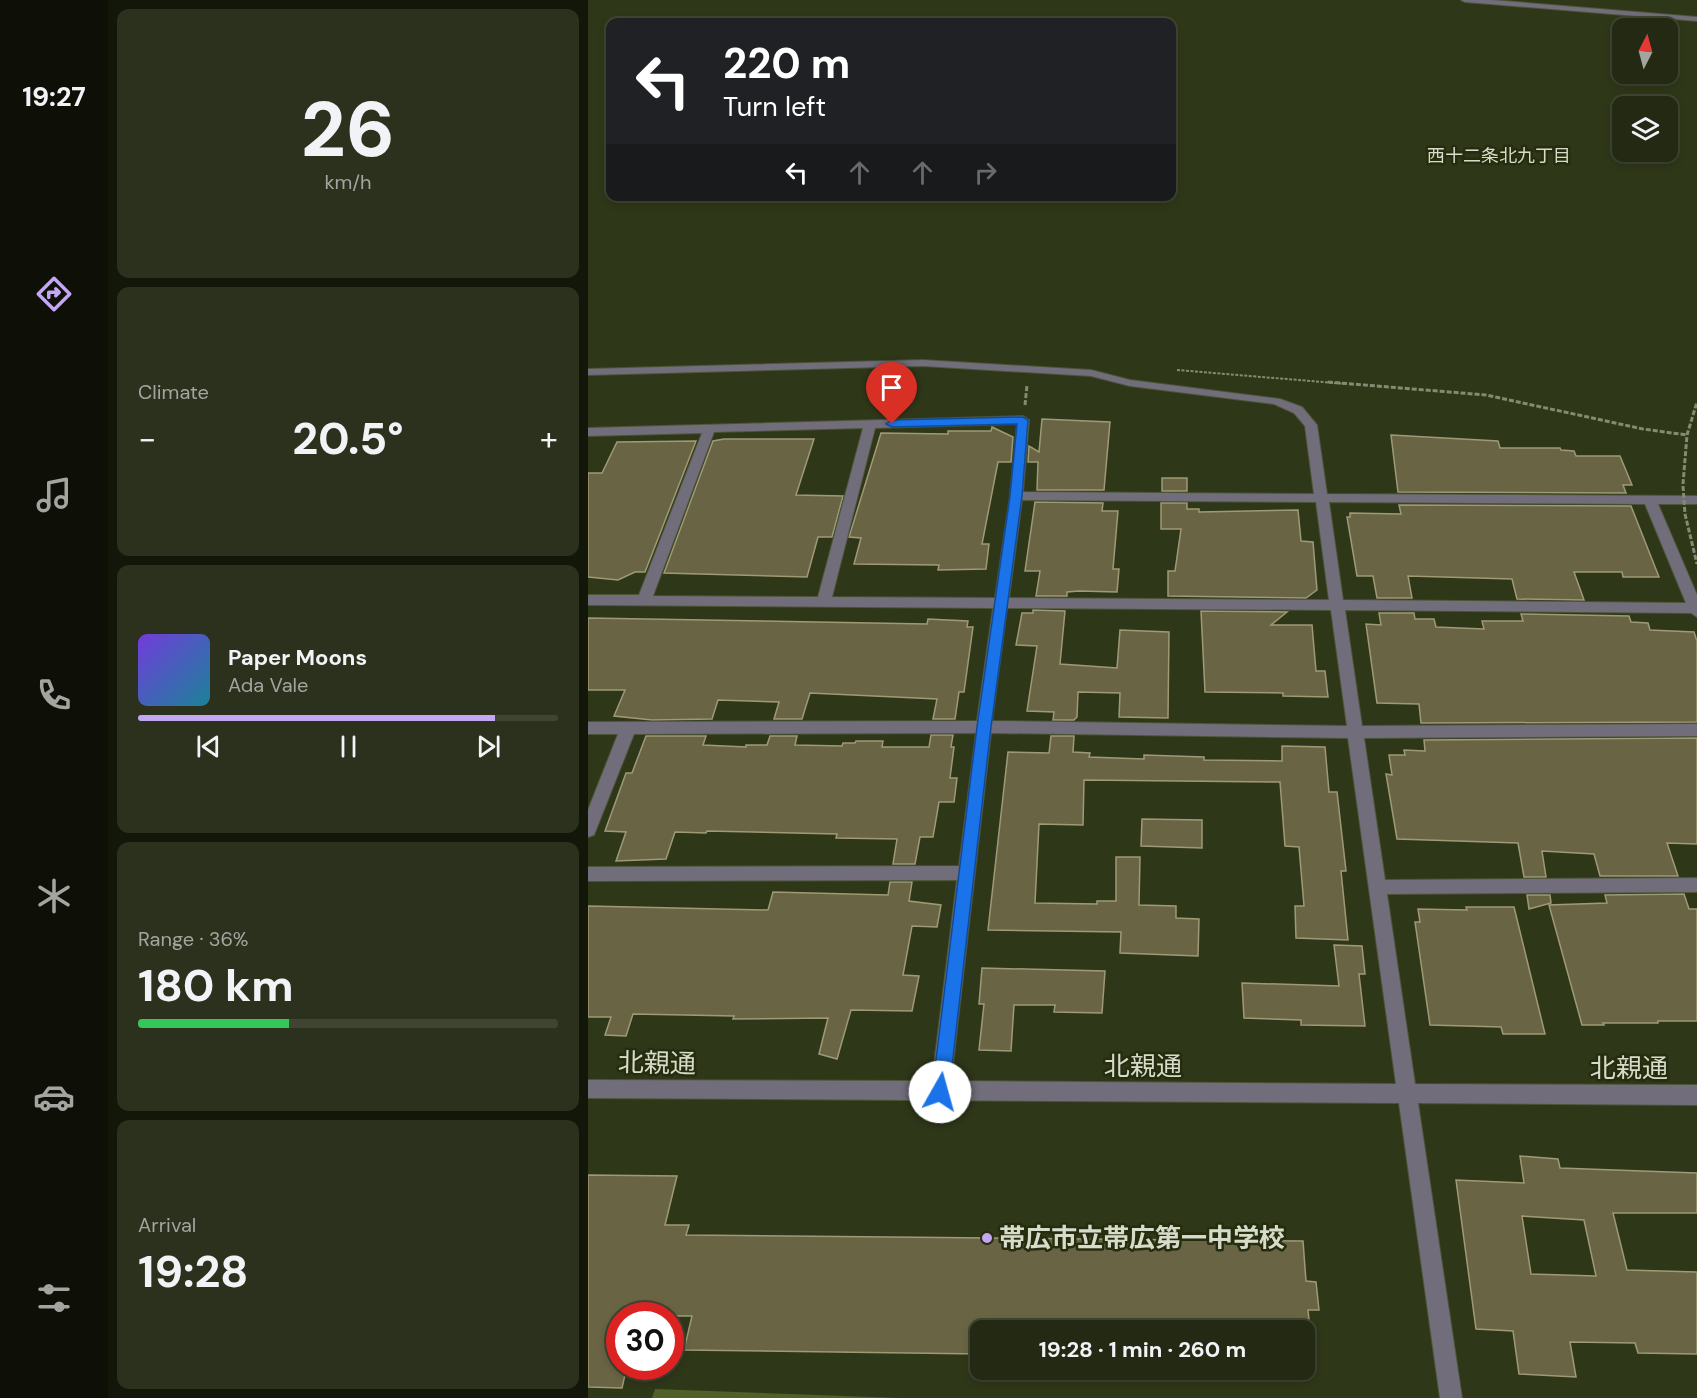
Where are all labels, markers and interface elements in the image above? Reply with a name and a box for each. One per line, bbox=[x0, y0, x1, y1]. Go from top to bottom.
north arrow bbox=[1612, 18, 1678, 84]
map controls bbox=[1612, 18, 1678, 162]
text: 220 m bbox=[723, 36, 850, 91]
icon: left bbox=[624, 42, 702, 120]
text: 19:27 bbox=[22, 79, 86, 114]
text: 26 bbox=[301, 79, 395, 180]
text: Turn left bbox=[723, 89, 826, 124]
button: layers bbox=[1612, 96, 1678, 162]
district label: 西十二条北九丁目 bbox=[1427, 144, 1571, 168]
icon: left bbox=[780, 156, 813, 189]
icon: ahead bbox=[843, 156, 876, 189]
icon: ahead bbox=[906, 156, 939, 189]
icon: right bbox=[969, 156, 1002, 189]
text: km/h bbox=[324, 169, 372, 195]
icon: directions bbox=[33, 273, 75, 315]
pin bbox=[866, 362, 917, 424]
icon: arrive bbox=[875, 371, 908, 404]
text: Climate bbox=[138, 379, 209, 405]
text: 20.5° bbox=[292, 409, 404, 468]
text: − bbox=[138, 417, 156, 460]
text: + bbox=[540, 417, 558, 460]
icon: music bbox=[33, 474, 75, 516]
text: Paper Moons bbox=[228, 643, 367, 672]
text: Ada Vale bbox=[228, 672, 308, 698]
icon: phone bbox=[33, 674, 75, 716]
icon: previous bbox=[192, 730, 225, 763]
icon: pause bbox=[332, 730, 365, 763]
icon: next bbox=[472, 730, 505, 763]
icon: climate bbox=[33, 875, 75, 917]
text: Range · 36% bbox=[138, 926, 248, 952]
text: 180 km bbox=[138, 956, 293, 1015]
street label: 北親通 bbox=[618, 1045, 696, 1081]
street label: 北親通 bbox=[1104, 1049, 1182, 1083]
street label: 北親通 bbox=[1590, 1051, 1668, 1085]
position arrow bbox=[908, 1060, 972, 1124]
icon: car bbox=[33, 1076, 75, 1118]
text: Arrival bbox=[138, 1212, 196, 1238]
place label: 帯広市立帯広第一中学校 bbox=[999, 1221, 1285, 1255]
marker: 帯広市立帯広第一中学校 bbox=[980, 1231, 994, 1245]
text: 19:28 bbox=[138, 1242, 249, 1301]
icon: filters bbox=[33, 1277, 75, 1319]
speed limit sign: 30 bbox=[606, 1302, 684, 1380]
text: 19:28 · 1 min · 260 m bbox=[1039, 1335, 1246, 1364]

